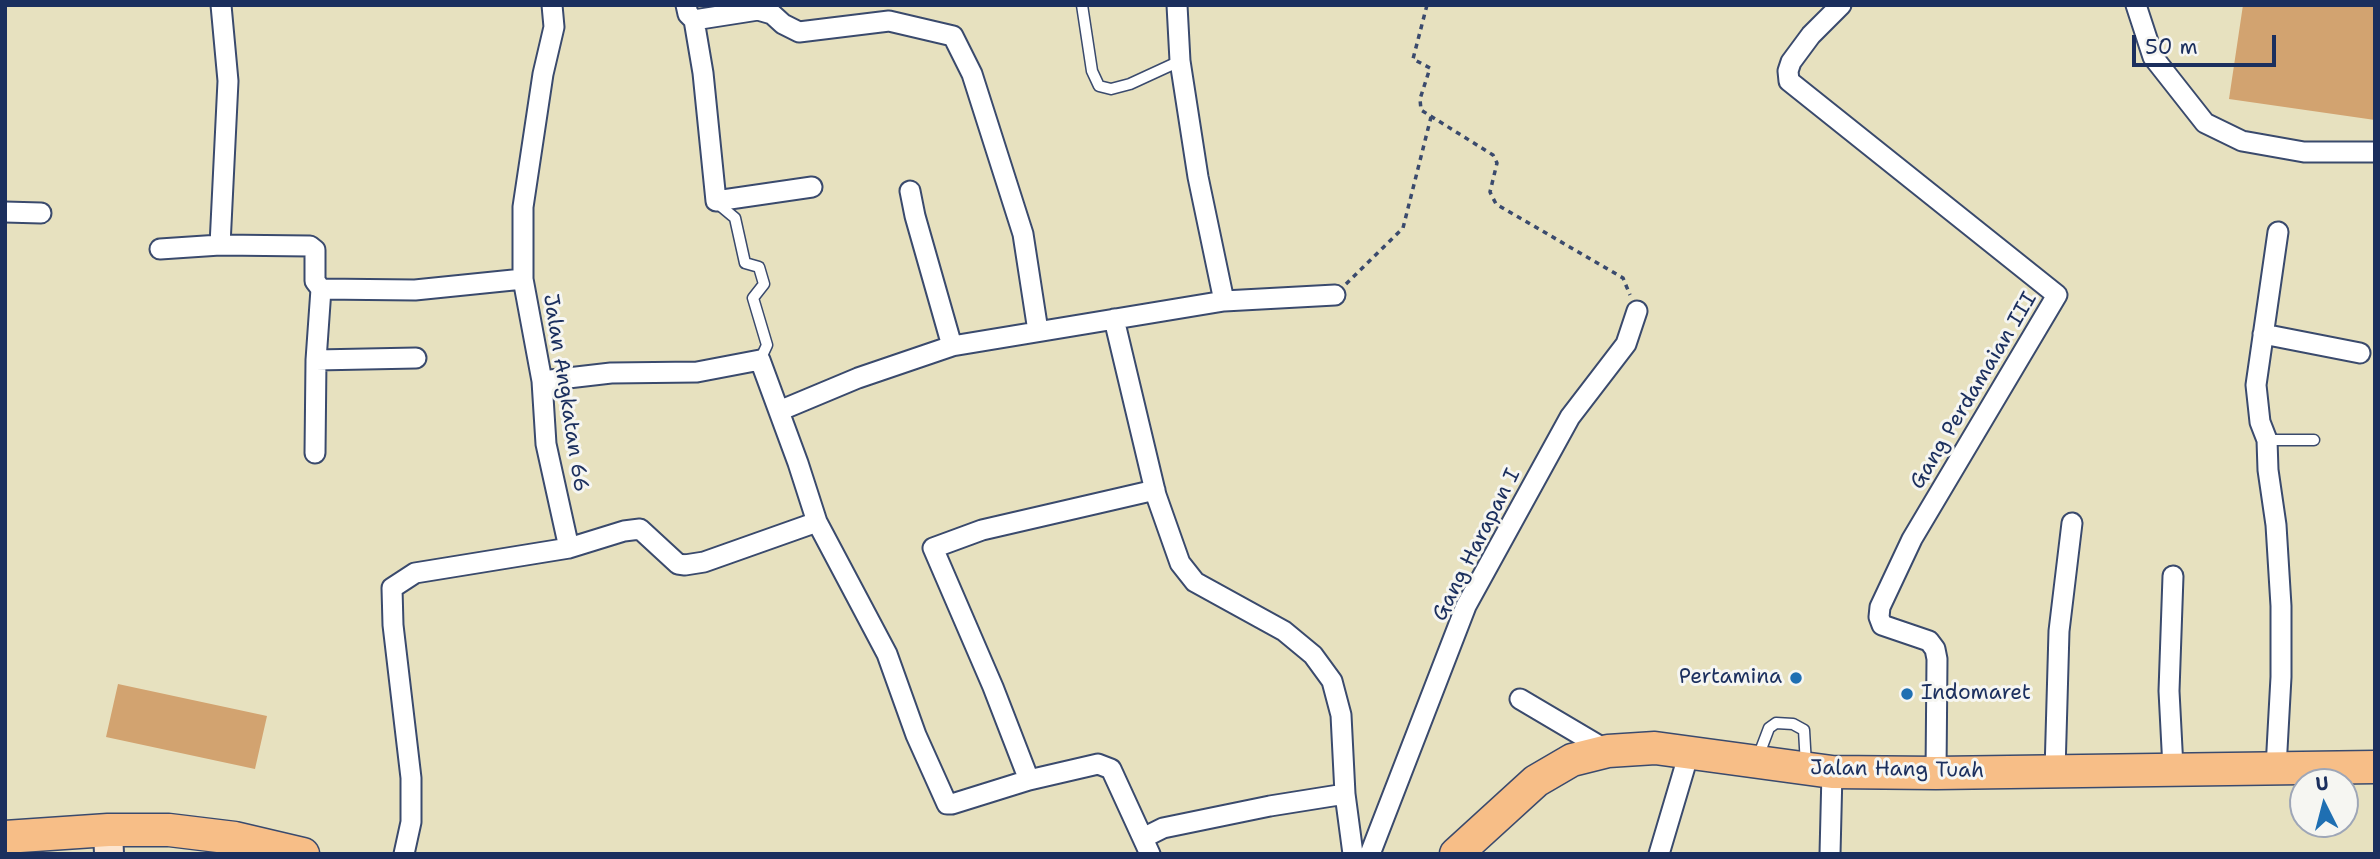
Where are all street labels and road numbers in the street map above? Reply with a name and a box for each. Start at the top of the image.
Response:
street label: Gang Perdamaian III [1905,288,2043,494]
street label: Jalan Angkatan 66 [537,292,593,494]
street label: Gang Harapan I [1428,465,1526,625]
street label: Jalan Hang Tuah [1810,756,1984,784]

